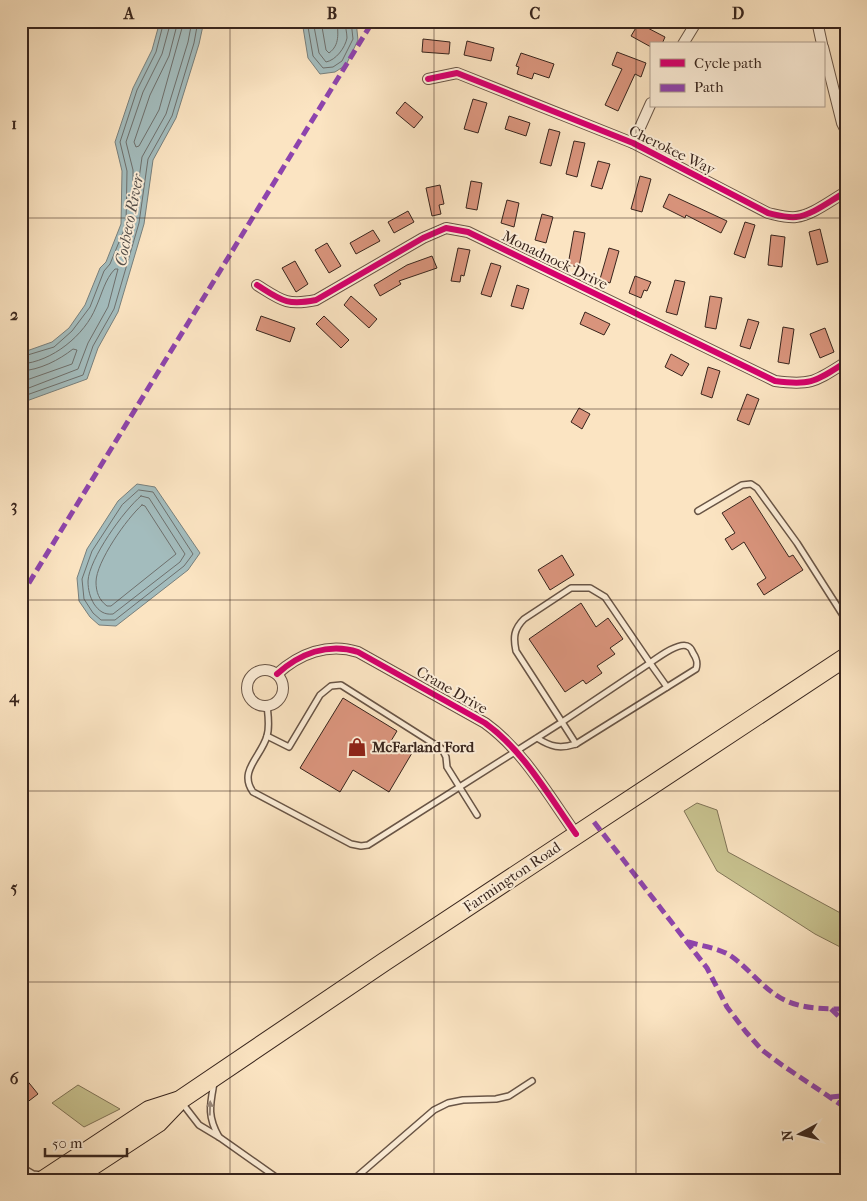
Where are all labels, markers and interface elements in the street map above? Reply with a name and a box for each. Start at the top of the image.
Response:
text: A [123,4,135,23]
text: B [327,4,337,23]
text: C [530,4,541,23]
text: D [732,4,744,23]
legend [650,42,824,108]
text: Cycle path [694,54,762,72]
text: Path [694,78,724,96]
text: 1 [11,114,17,133]
street label: Cherokee Way [626,121,719,179]
water label: Cocheco River [111,171,148,267]
street label: Monadnock Drive [499,227,611,294]
text: 2 [10,305,18,324]
text: 3 [11,496,17,516]
street label: Crane Drive [413,662,491,718]
text: 4 [8,687,20,707]
shop icon: McFarland Ford [346,736,368,758]
place label: McFarland Ford [371,738,475,756]
street label: Farmington Road [460,837,565,916]
text: 5 [11,878,18,897]
text: 6 [10,1069,19,1088]
one-way arrow [207,1100,215,1116]
north arrow [774,1108,824,1158]
scale bar [45,1126,128,1158]
text: N [778,1129,797,1142]
text: 50 m [52,1134,83,1152]

